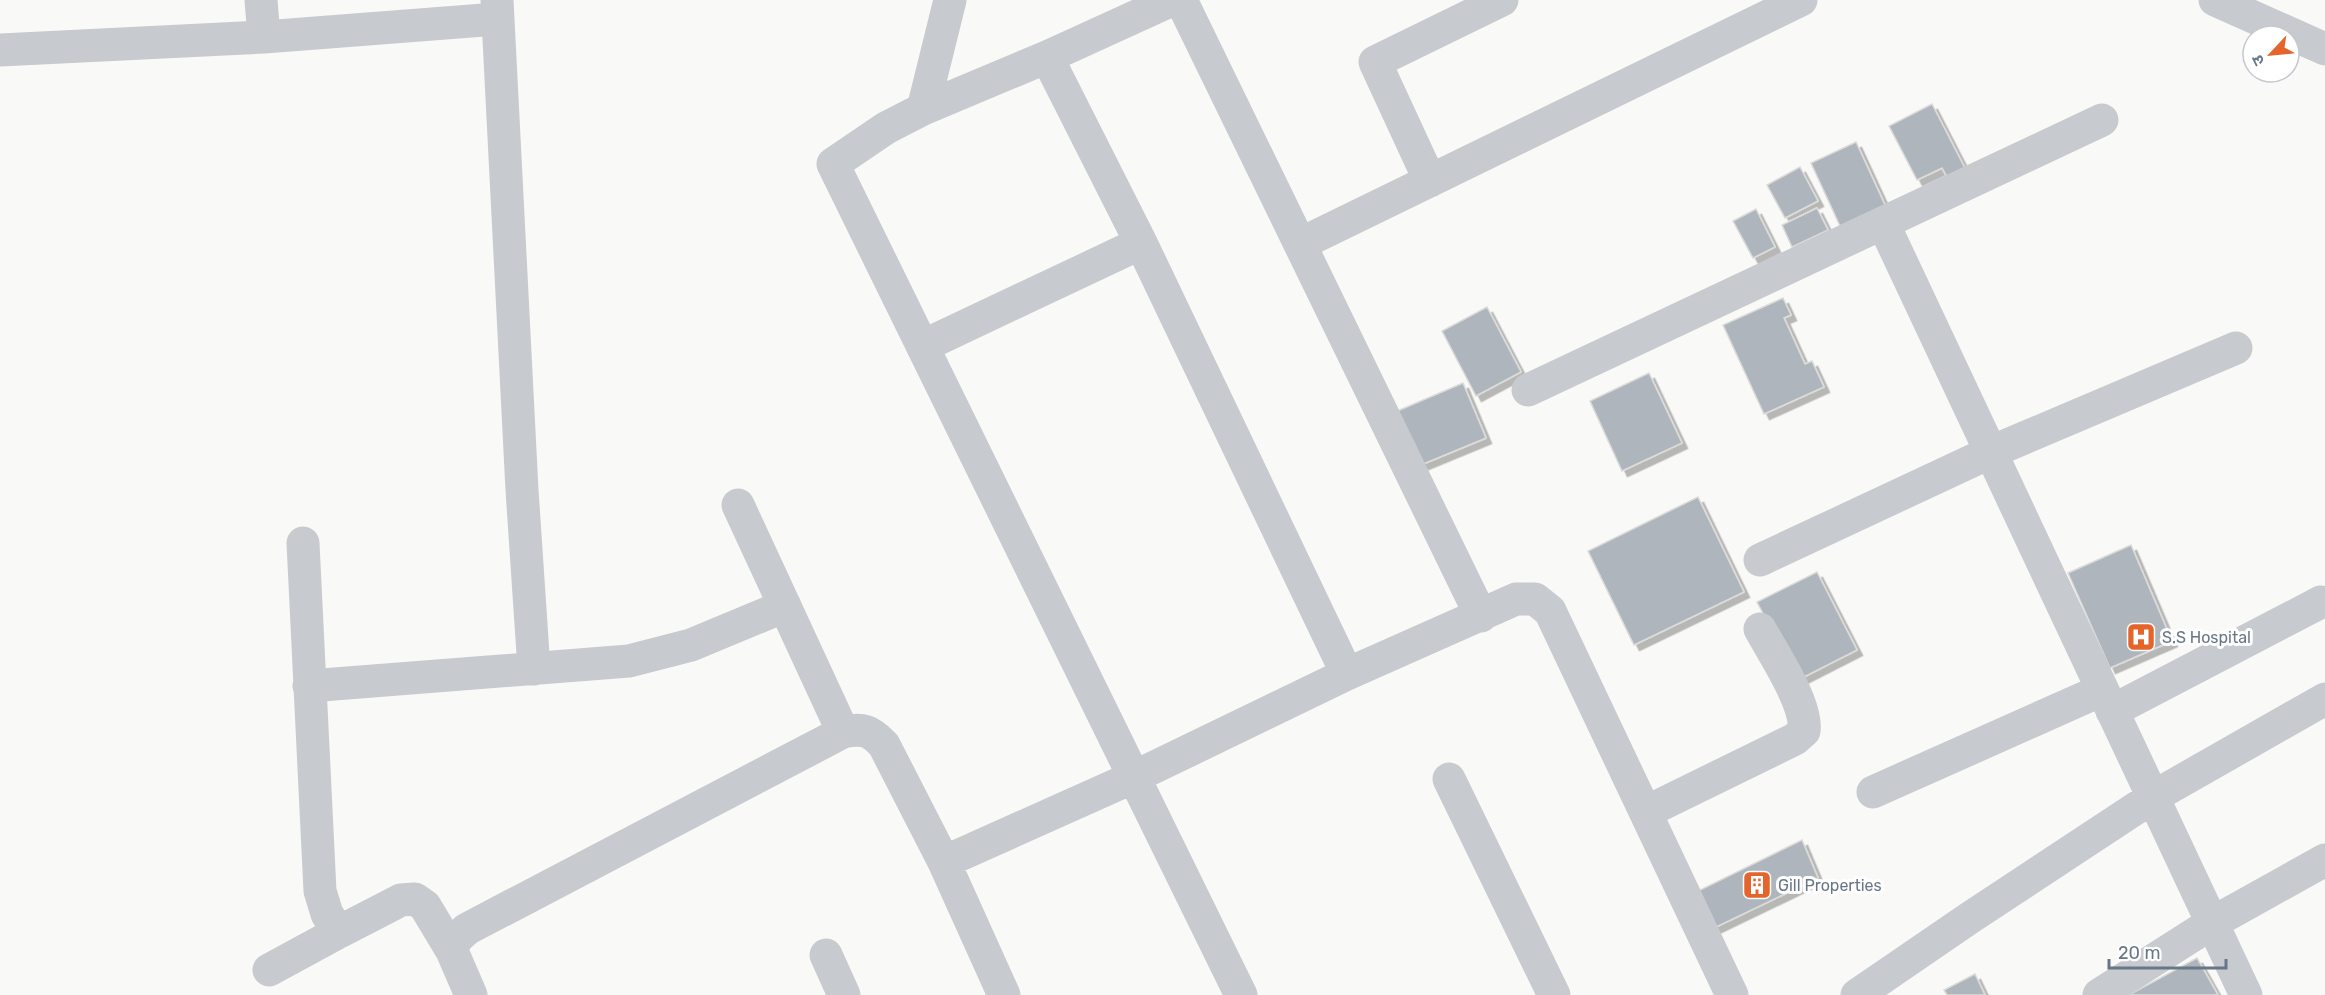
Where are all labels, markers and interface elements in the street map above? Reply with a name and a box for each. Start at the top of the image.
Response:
north arrow [2241,24,2301,84]
text: उ [2247,51,2269,69]
hospital icon: S.S Hospital [2125,621,2157,653]
place label: S.S Hospital [2162,628,2251,647]
building icon: Gill Properties [1741,869,1773,901]
place label: Gill Properties [1778,876,1882,895]
scale bar [2109,932,2226,970]
text: 20 m [2118,942,2160,964]

